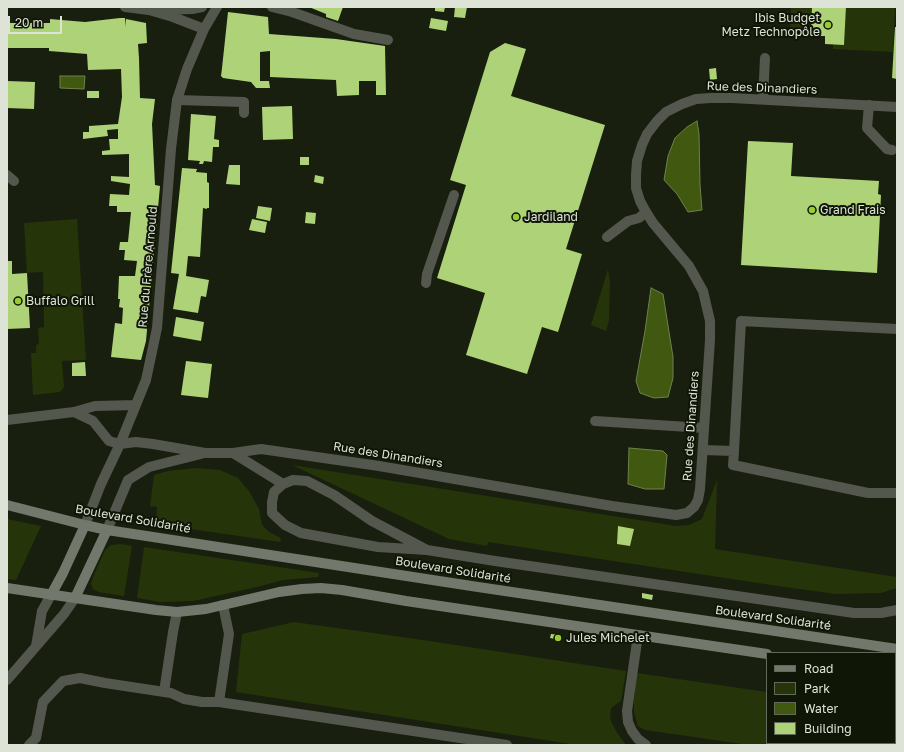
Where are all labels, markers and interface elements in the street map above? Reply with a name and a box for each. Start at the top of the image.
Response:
scale bar [10,8,64,34]
place label: Ibis Budget Metz Technopôle [721,11,820,39]
text: 20 m [15,15,43,30]
marker: Ibis Budget Metz Technopôle [823,20,833,30]
street label: Rue des Dinandiers [706,79,818,97]
place label: Grand Frais [820,203,886,217]
marker: Grand Frais [807,205,817,215]
street label: Rue du Frère Arnould [136,206,160,328]
place label: Jardiland [524,210,578,224]
marker: Jardiland [511,212,521,222]
place label: Buffalo Grill [26,294,95,308]
marker: Buffalo Grill [13,296,23,306]
street label: Rue des Dinandiers [680,370,702,482]
street label: Rue des Dinandiers [332,439,444,471]
street label: Boulevard Solidarité [74,502,192,536]
street label: Boulevard Solidarité [394,554,512,586]
street label: Boulevard Solidarité [714,603,832,633]
place label: Jules Michelet [566,631,650,645]
marker: Jules Michelet [553,633,563,643]
legend [766,652,896,744]
text: Road [804,661,833,676]
text: Park [804,681,830,696]
text: Water [804,701,838,716]
text: Building [804,721,852,736]

